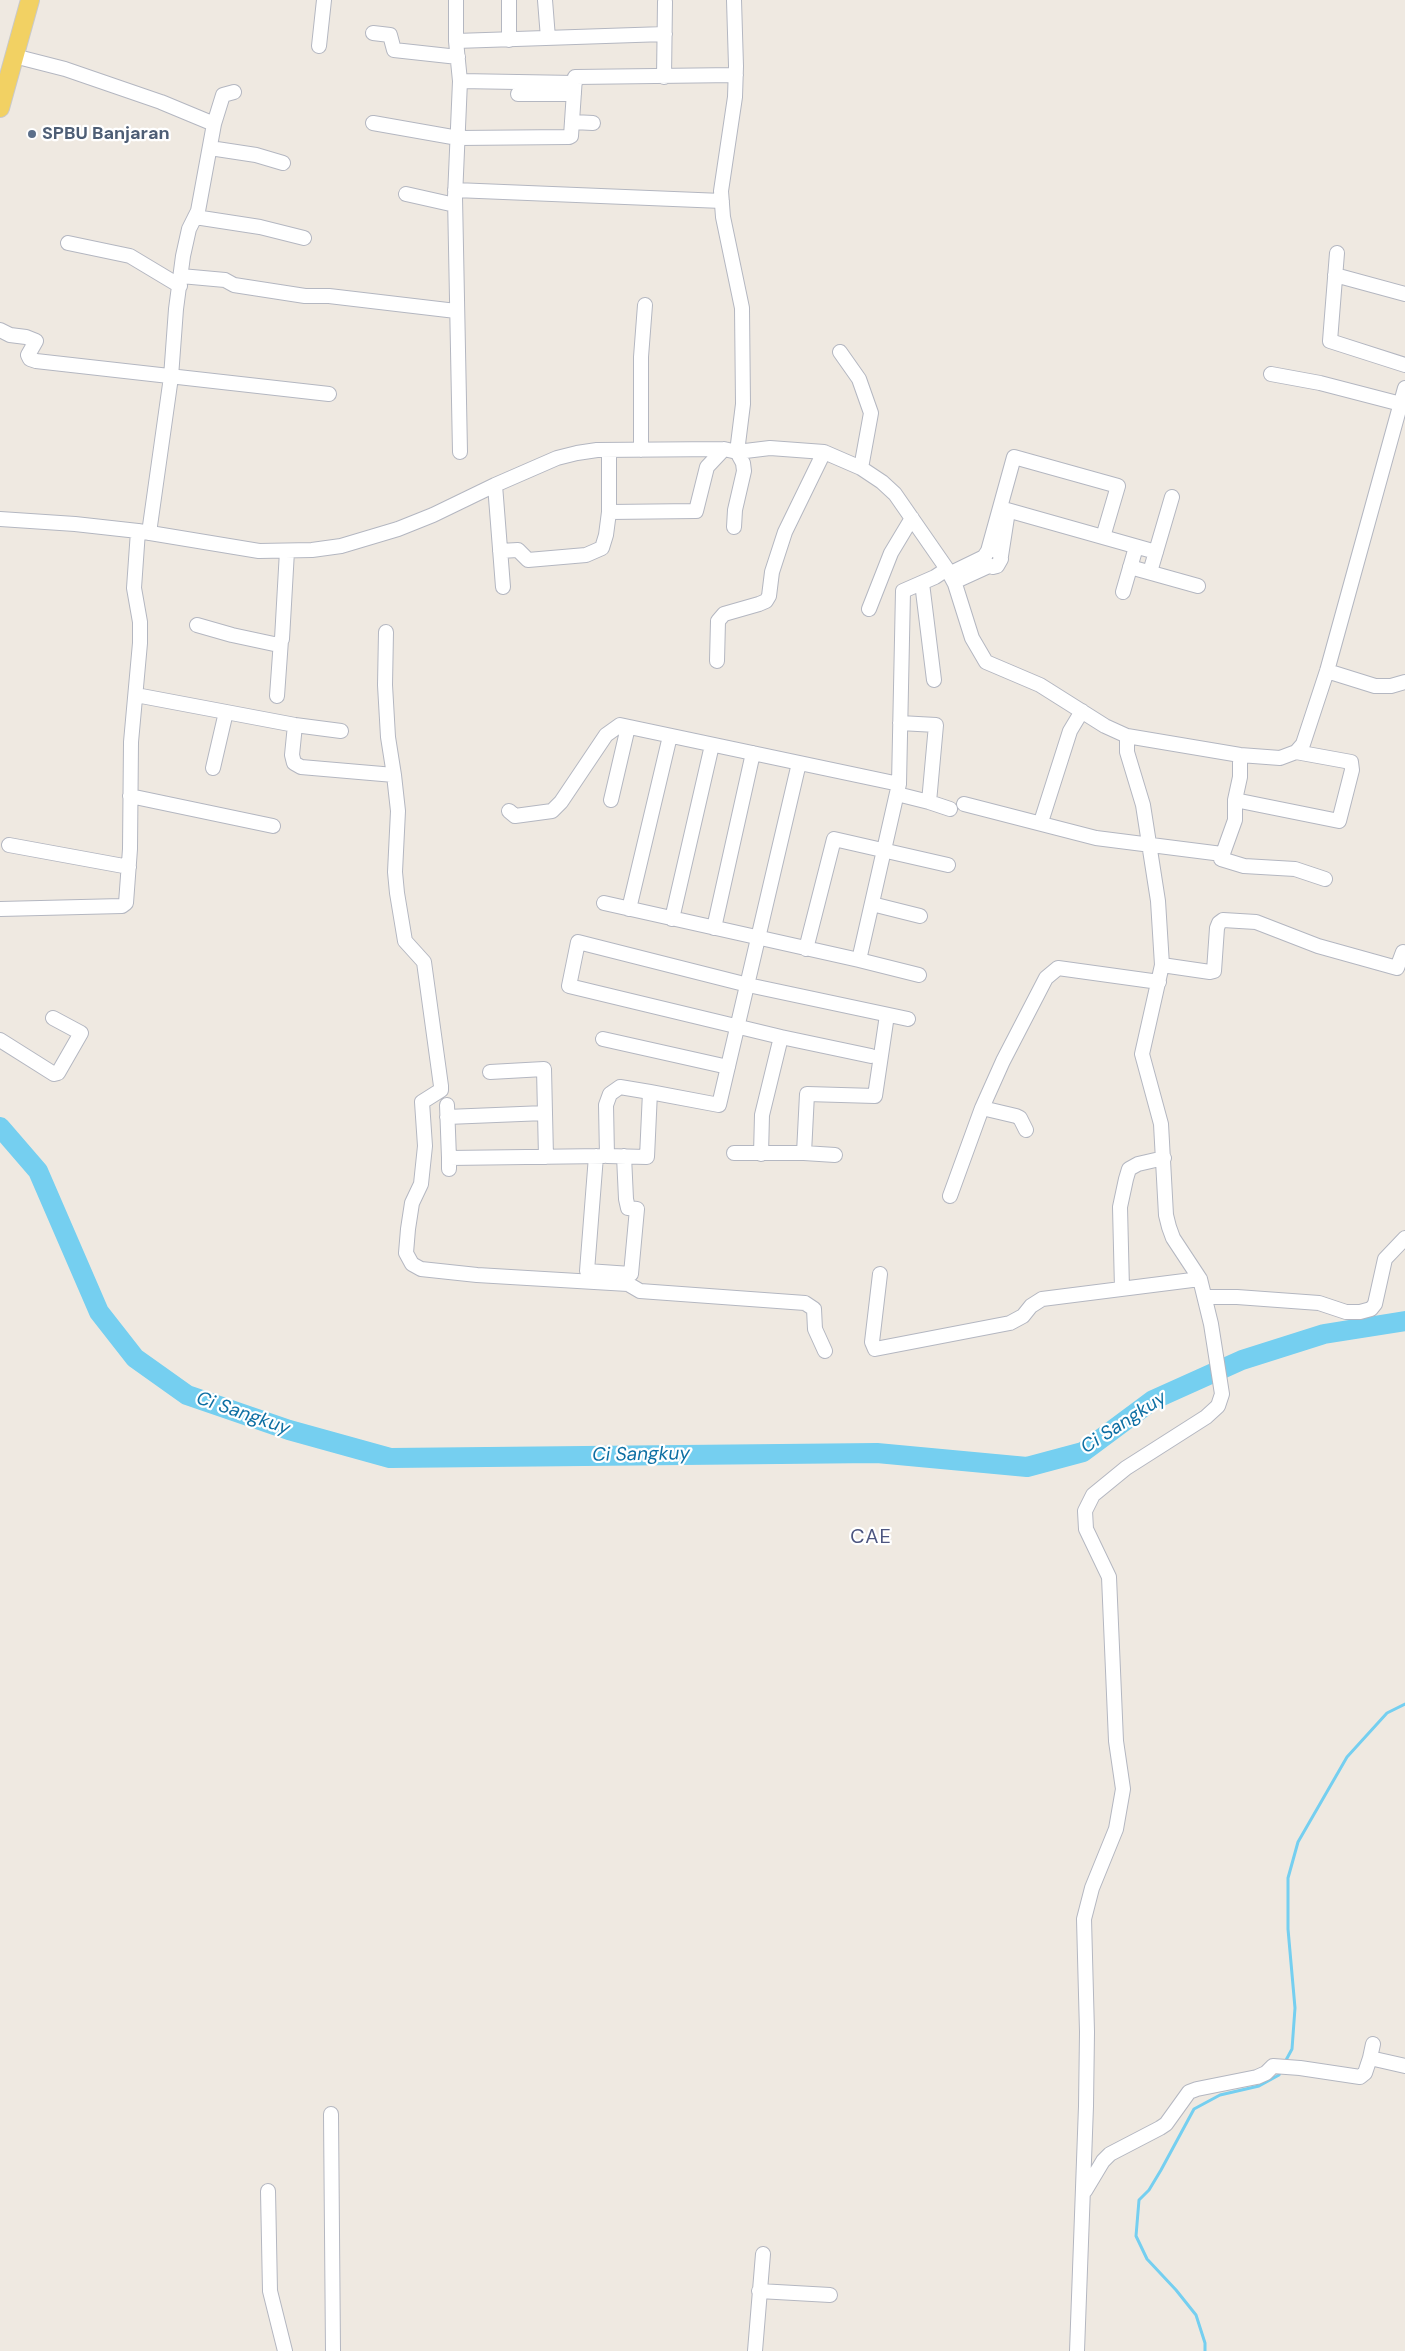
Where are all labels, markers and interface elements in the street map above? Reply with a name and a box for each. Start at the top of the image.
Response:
place label: SPBU Banjaran [42,123,170,145]
marker: SPBU Banjaran [26,128,38,140]
water label: Ci Sangkuy [193,1387,293,1441]
water label: Ci Sangkuy [1077,1387,1171,1459]
water label: Ci Sangkuy [592,1443,690,1467]
district label: CAE [850,1526,892,1550]

